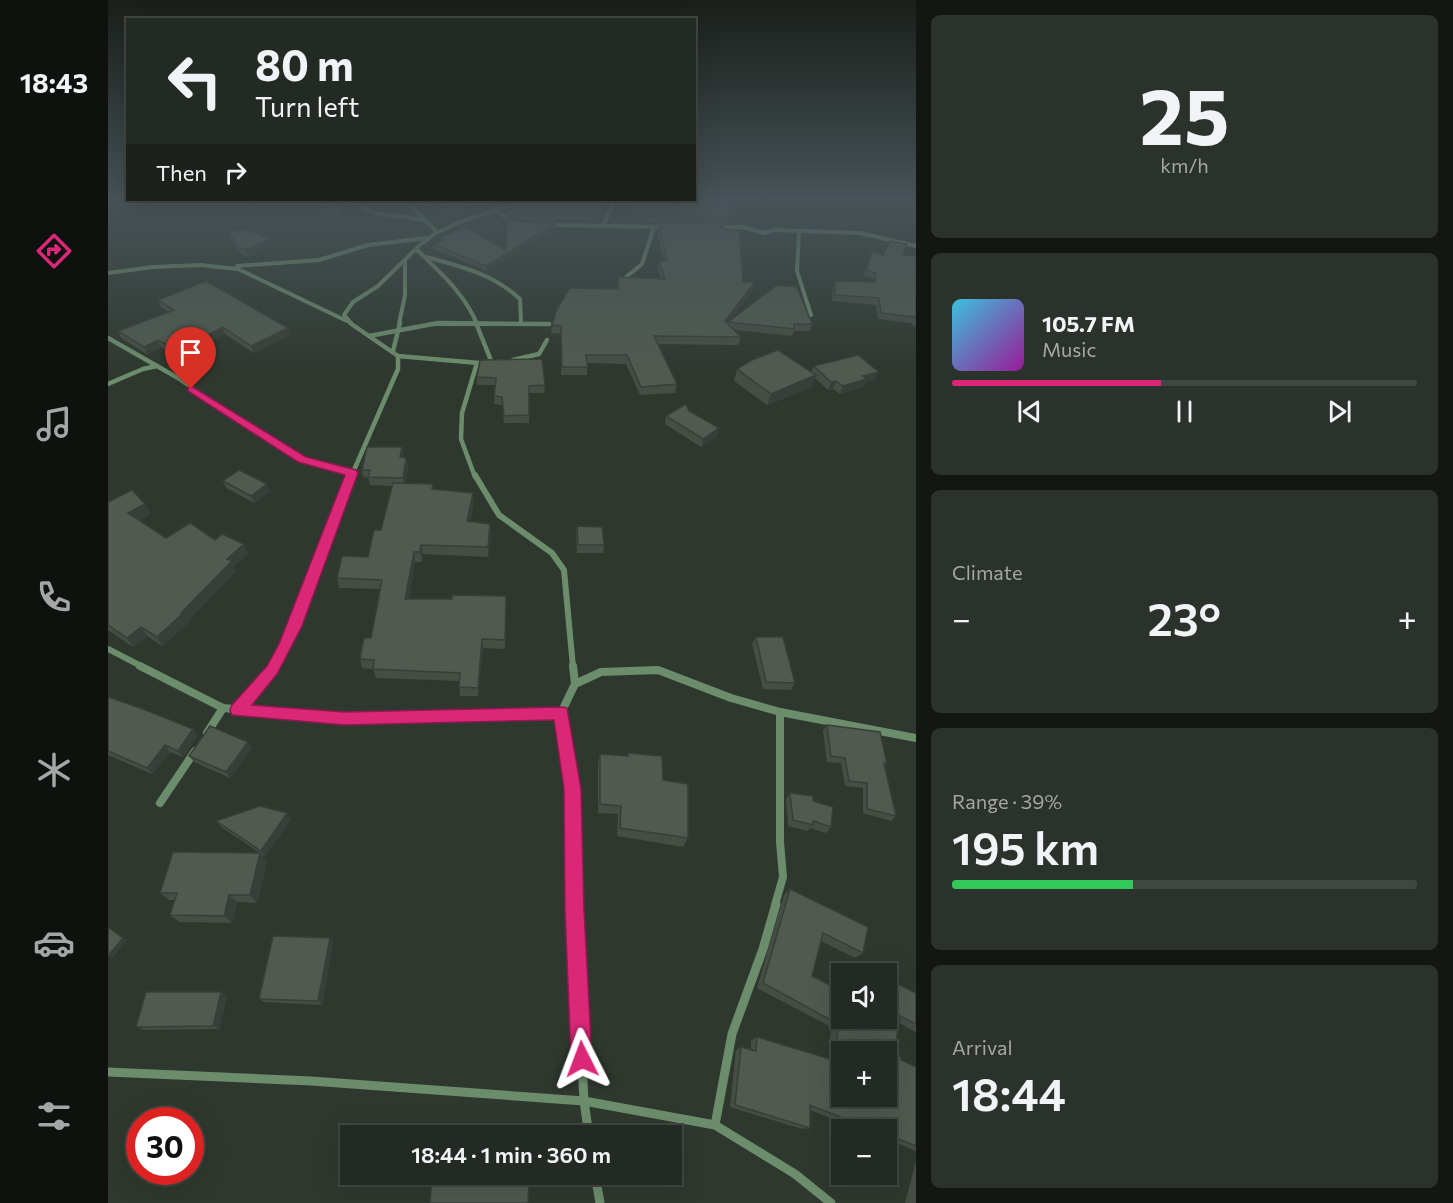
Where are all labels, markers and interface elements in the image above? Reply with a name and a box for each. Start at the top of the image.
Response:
text: 80 m [255,38,354,90]
icon: left [156,42,234,120]
text: 18:43 [20,66,88,99]
text: 25 [1140,66,1229,161]
text: Turn left [255,90,359,123]
text: km/h [1160,153,1209,177]
icon: right [219,156,252,189]
text: Then [156,159,207,186]
icon: directions [33,230,75,272]
text: 105.7 FM [1042,310,1135,337]
pin [165,327,216,389]
icon: arrive [174,336,207,369]
text: Music [1042,337,1096,361]
icon: previous [1013,395,1046,428]
icon: pause [1168,395,1201,428]
icon: next [1323,395,1356,428]
icon: music [33,403,75,445]
text: Climate [952,560,1022,584]
icon: phone [33,576,75,618]
text: 23° [1147,590,1221,645]
text: − [952,597,971,638]
text: + [1398,597,1417,638]
icon: climate [33,749,75,791]
text: Range · 39% [952,789,1062,813]
text: 195 km [952,819,1099,874]
icon: car [33,922,75,964]
map controls [831,963,897,1185]
button: sound [831,963,897,1029]
position arrow [550,1027,614,1091]
text: Arrival [952,1035,1013,1059]
button: + [831,1041,897,1107]
text: 18:44 [952,1065,1066,1120]
icon: filters [33,1095,75,1137]
speed limit sign: 30 [126,1107,204,1185]
button: − [831,1119,897,1185]
text: 18:44 · 1 min · 360 m [411,1141,611,1168]

